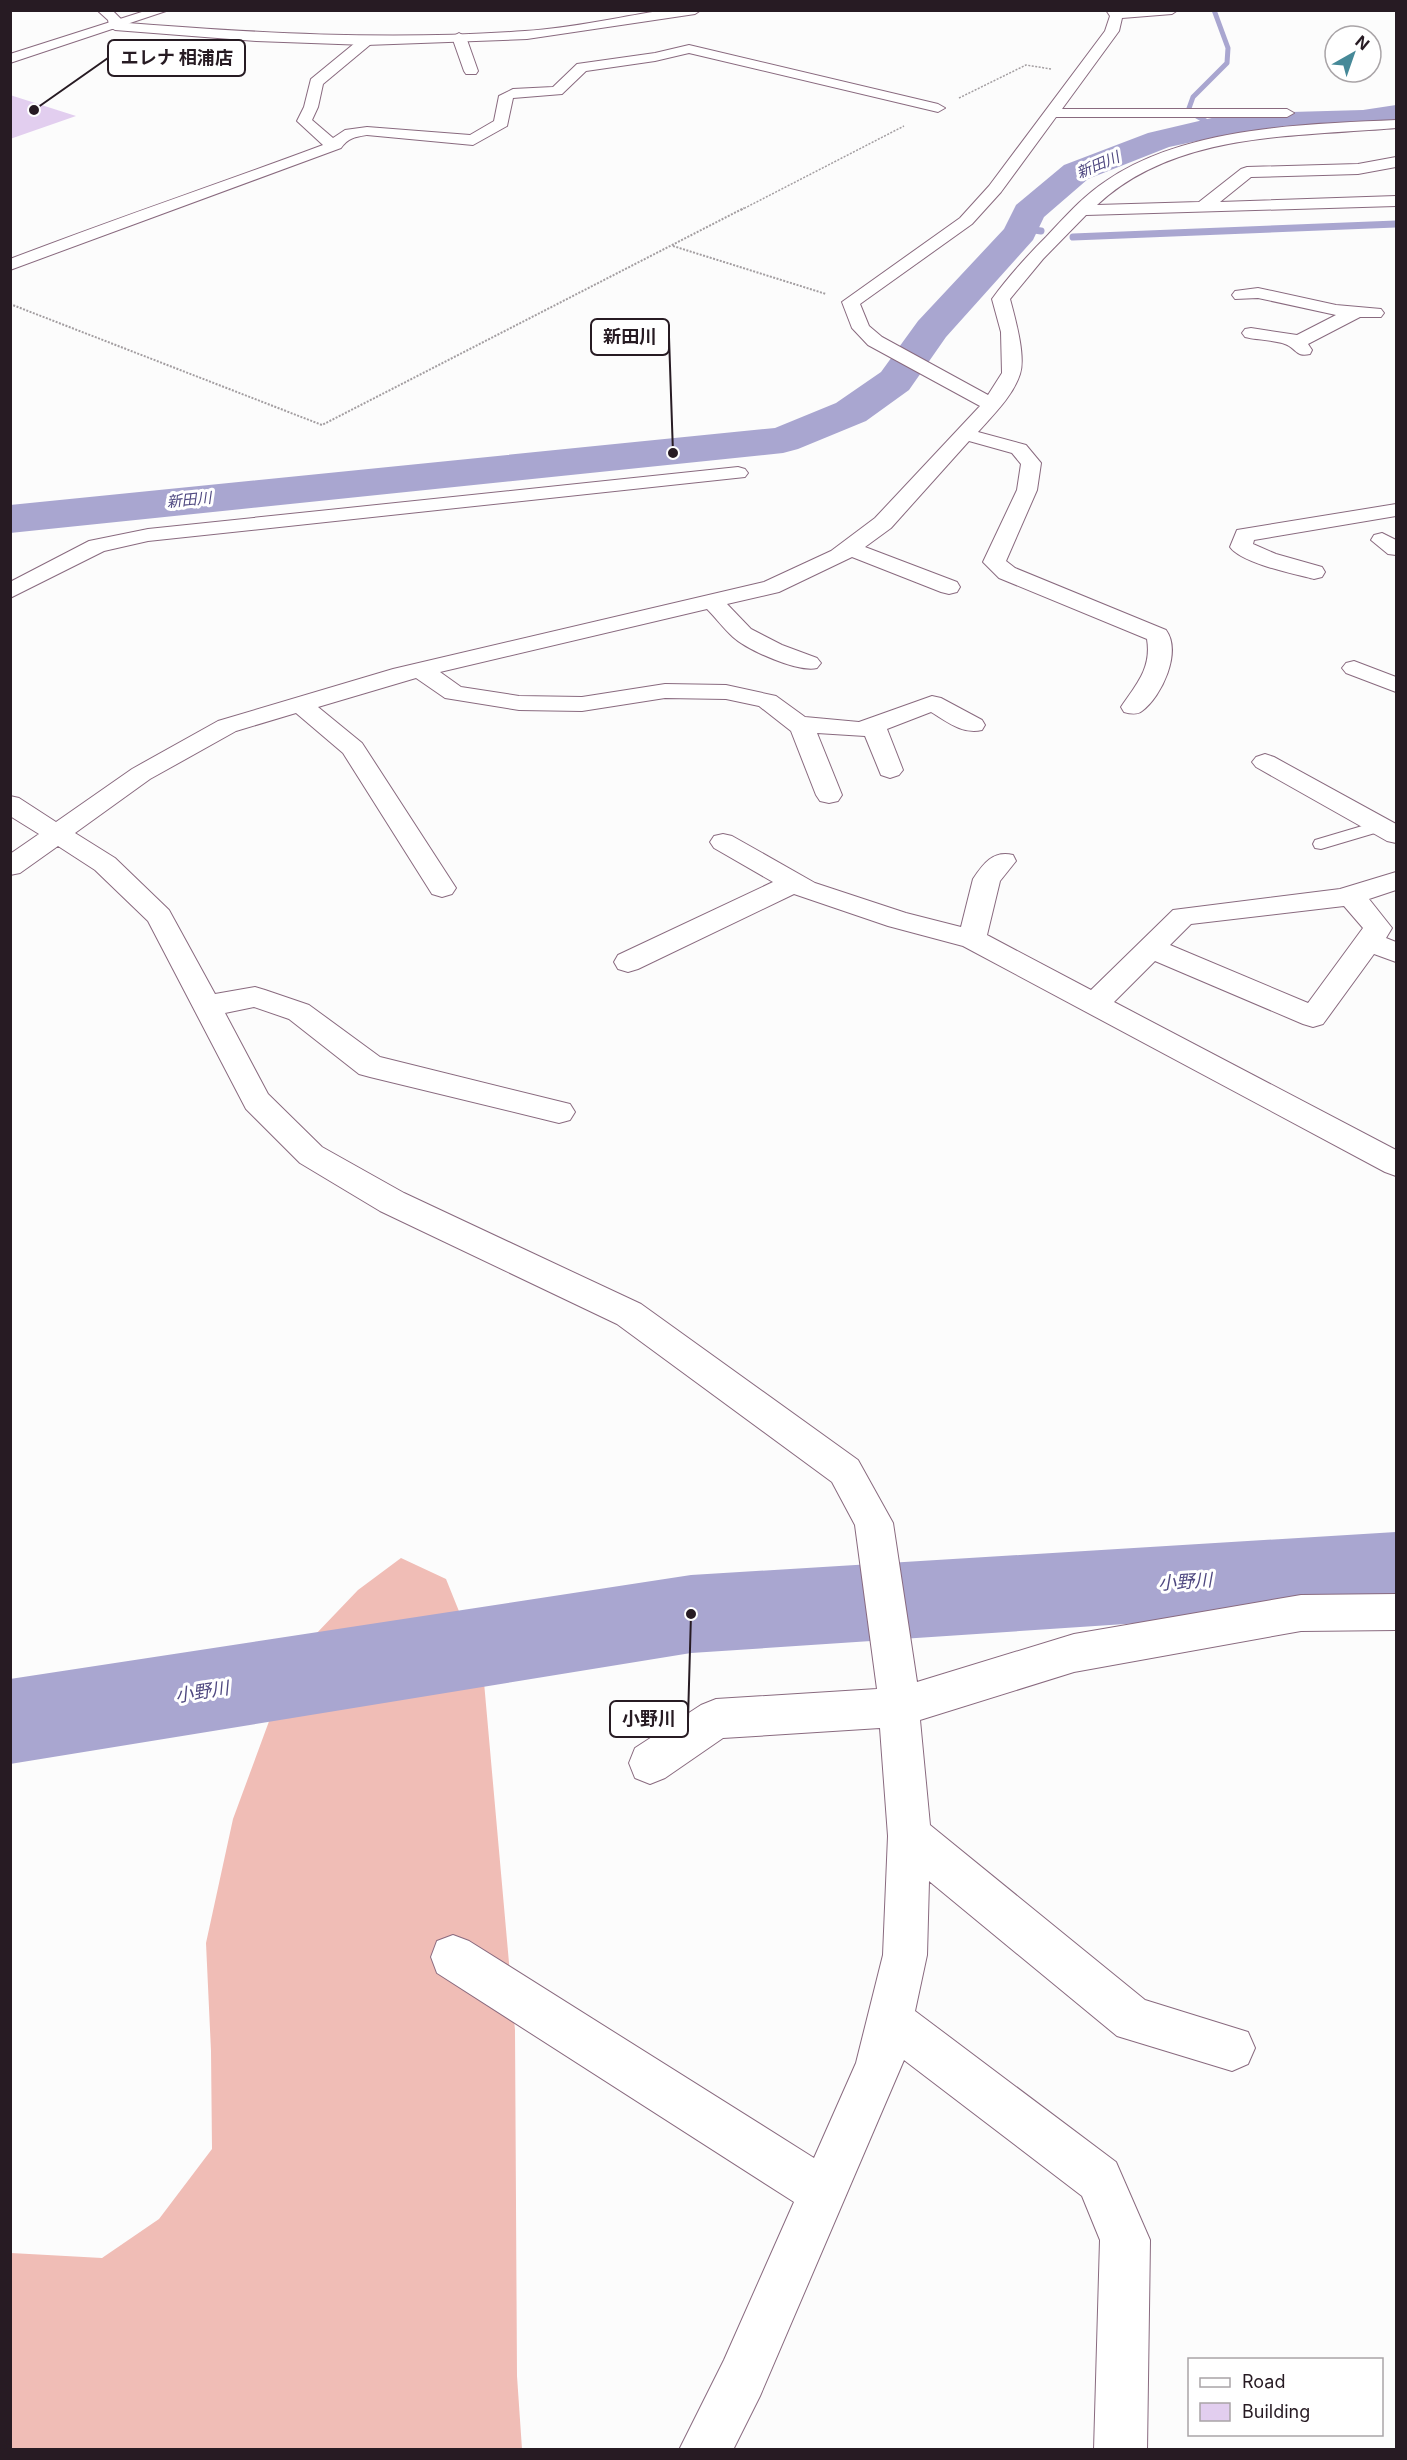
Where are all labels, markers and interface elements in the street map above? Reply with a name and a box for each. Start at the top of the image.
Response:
north arrow [1323,24,1383,84]
text: N [1352,31,1374,54]
callout: エレナ 相浦店 [108,40,245,76]
text: エレナ 相浦店 [121,47,233,68]
water label: 新田川 [1073,146,1124,182]
callout: 新田川 [591,319,669,355]
text: 新田川 [603,326,657,347]
water label: 新田川 [166,487,214,511]
water label: 小野川 [1157,1569,1215,1594]
water label: 小野川 [174,1677,232,1706]
callout: 小野川 [610,1701,688,1737]
text: 小野川 [622,1708,676,1729]
legend [1188,2358,1383,2436]
text: Road [1242,2371,1285,2392]
text: Building [1242,2401,1310,2422]

